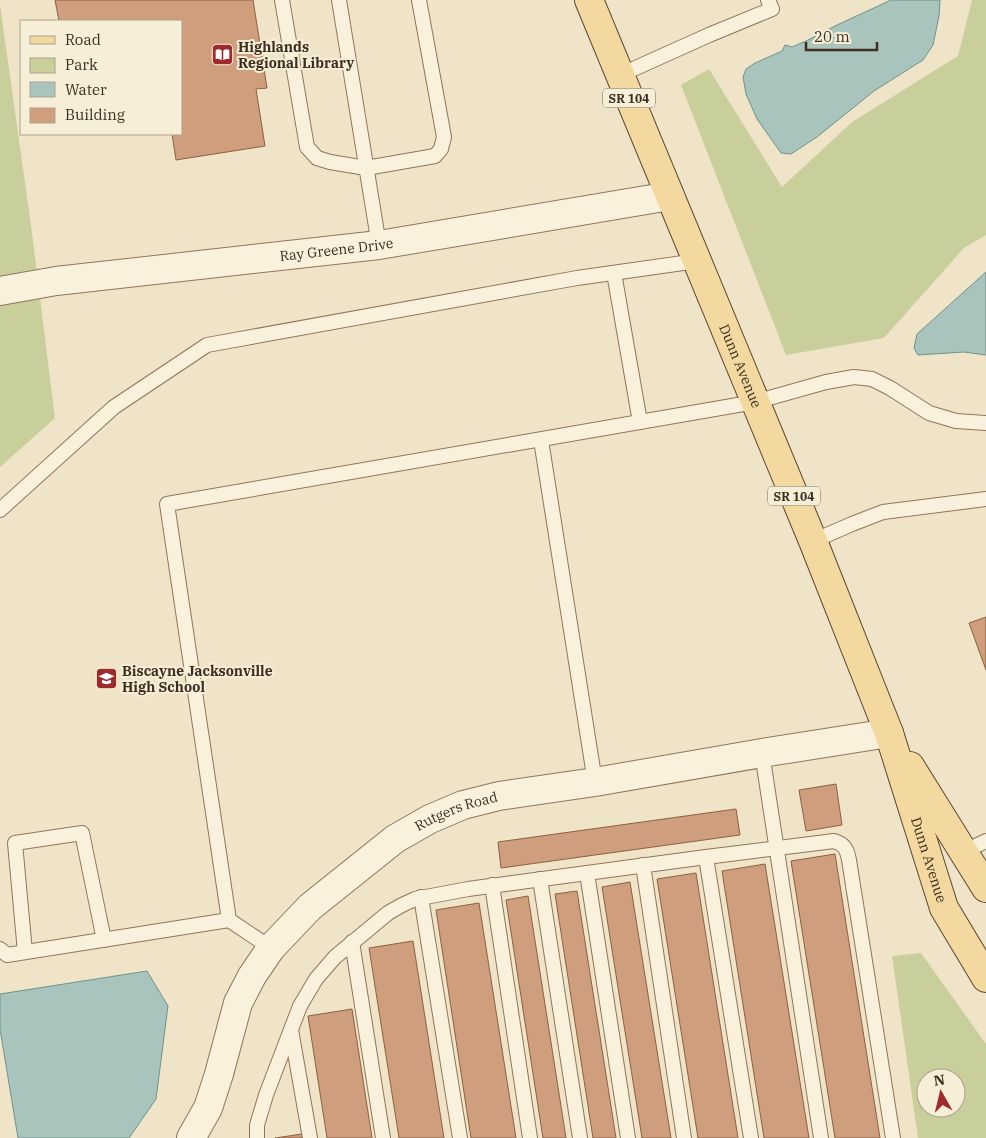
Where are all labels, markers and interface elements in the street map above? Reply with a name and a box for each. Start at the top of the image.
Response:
legend [20,20,182,135]
scale bar [806,20,877,52]
text: 20 m [814,27,850,46]
text: Road [65,30,101,49]
place label: Highlands Regional Library [238,38,354,72]
library icon: Highlands Regional Library [210,43,234,67]
text: Park [65,55,98,74]
text: Water [65,80,107,99]
road number: SR 104 [603,89,655,108]
text: Building [65,105,125,124]
street label: Ray Greene Drive [279,234,394,265]
street label: Dunn Avenue [715,321,766,410]
road number: SR 104 [768,486,820,506]
place label: Biscayne Jacksonville High School [122,662,273,696]
school or university icon: Biscayne Jacksonville High School [94,667,118,691]
street label: Rutgers Road [411,788,500,835]
street label: Dunn Avenue [907,815,951,905]
north arrow [916,1068,966,1118]
text: N [932,1070,946,1090]

